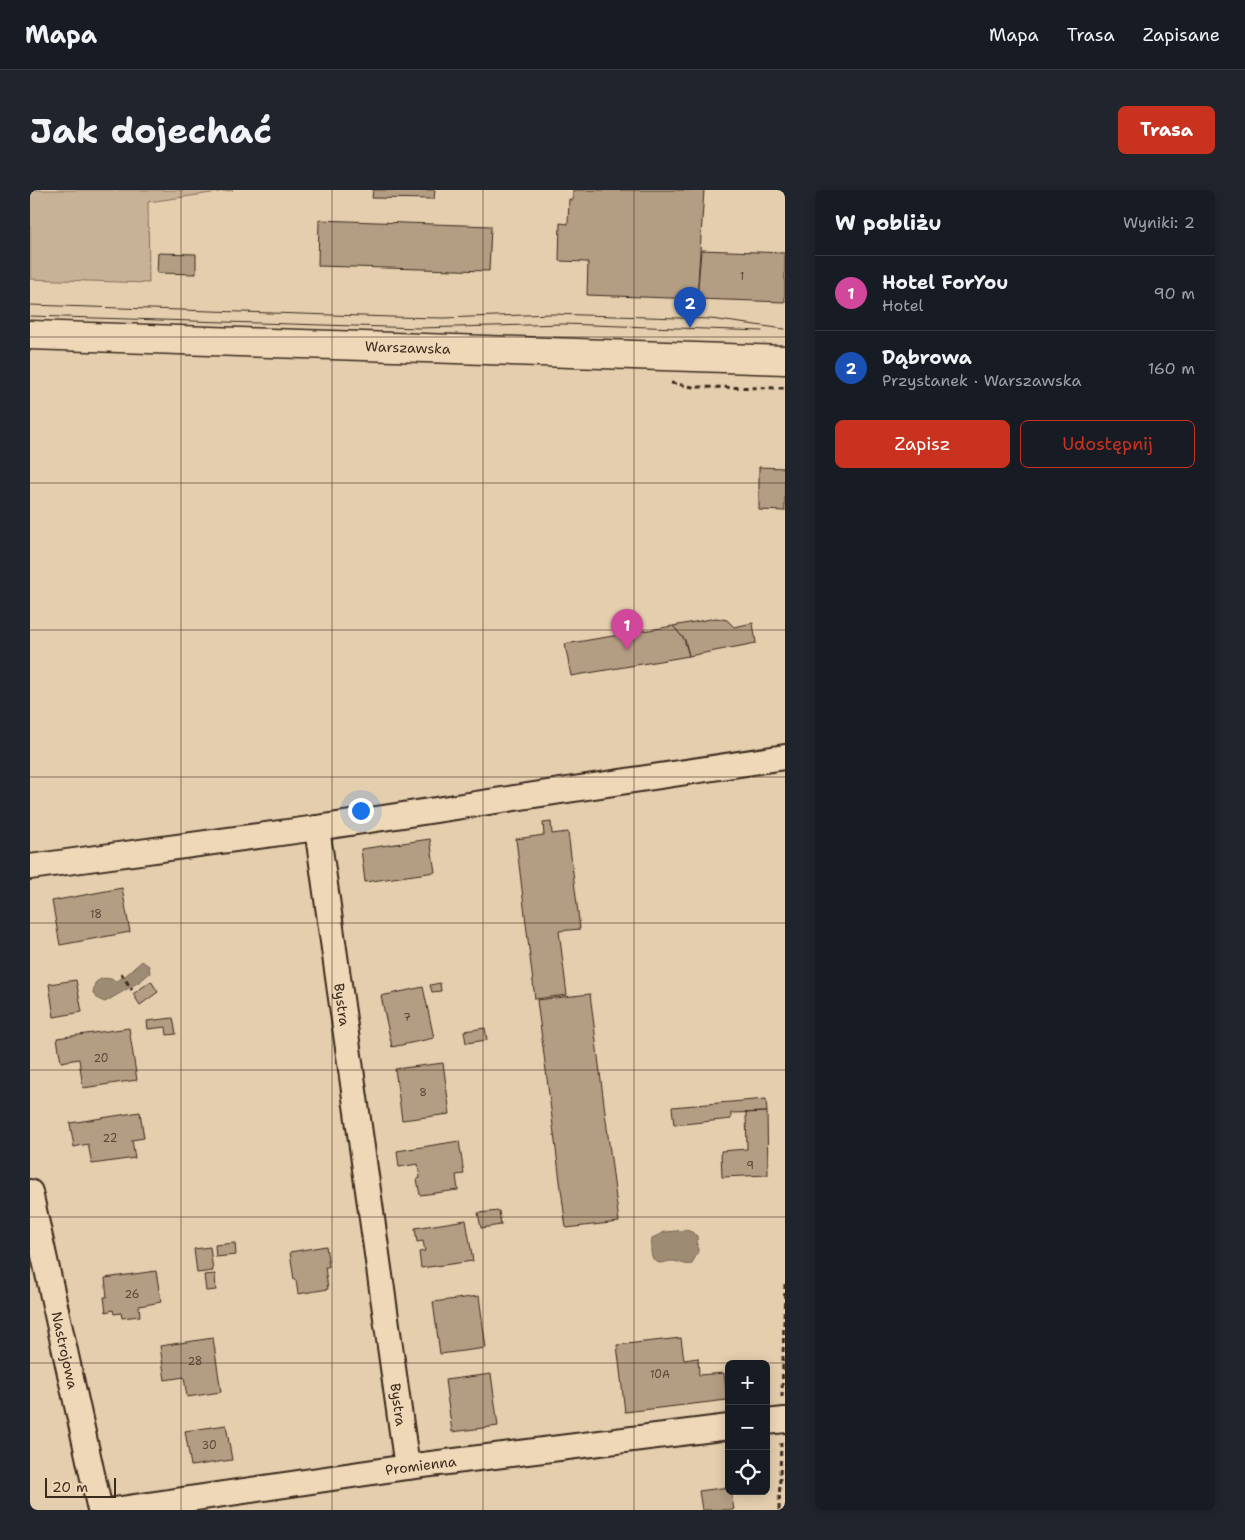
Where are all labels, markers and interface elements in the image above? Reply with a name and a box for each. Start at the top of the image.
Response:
text: Mapa [25,19,97,51]
text: Mapa [989,23,1039,47]
text: Trasa [1067,23,1115,47]
text: Zapisane [1143,23,1220,47]
button: Trasa [1118,106,1215,154]
text: Jak dojechać [30,107,272,154]
text: W pobliżu [835,209,942,237]
text: Wyniki: 2 [1123,212,1195,233]
house number: 1 [740,269,744,284]
text: Hotel ForYou [882,270,1008,295]
text: 1 [847,283,855,304]
text: 90 m [1154,283,1195,304]
pin: 2 [674,287,706,328]
text: Hotel [882,295,923,316]
street label: Warszawska [365,337,451,358]
text: Dąbrowa [882,345,972,370]
text: 2 [845,358,857,379]
text: 160 m [1148,358,1195,379]
text: Przystanek · Warszawska [882,370,1081,391]
button: Zapisz [835,420,1010,468]
button: Udostępnij [1020,420,1195,468]
pin: 1 [611,609,643,650]
your location [348,798,374,824]
house number: 18 [90,907,102,922]
street label: Bystra [330,982,354,1028]
house number: 7 [403,1010,411,1025]
house number: 20 [93,1051,109,1066]
house number: 8 [419,1085,427,1100]
house number: 22 [103,1131,117,1146]
house number: 9 [746,1158,754,1173]
house number: 26 [125,1287,139,1302]
street label: Nastrojowa [48,1310,82,1391]
house number: 28 [187,1354,203,1369]
map controls [725,1360,770,1495]
button: + [725,1360,770,1405]
house number: 10A [650,1367,670,1382]
street label: Bystra [386,1382,410,1428]
button: − [725,1405,770,1450]
house number: 30 [201,1438,217,1453]
button: locate [725,1450,770,1495]
street label: Promienna [384,1452,458,1479]
scale bar [45,1475,116,1498]
text: 20 m [52,1478,88,1496]

